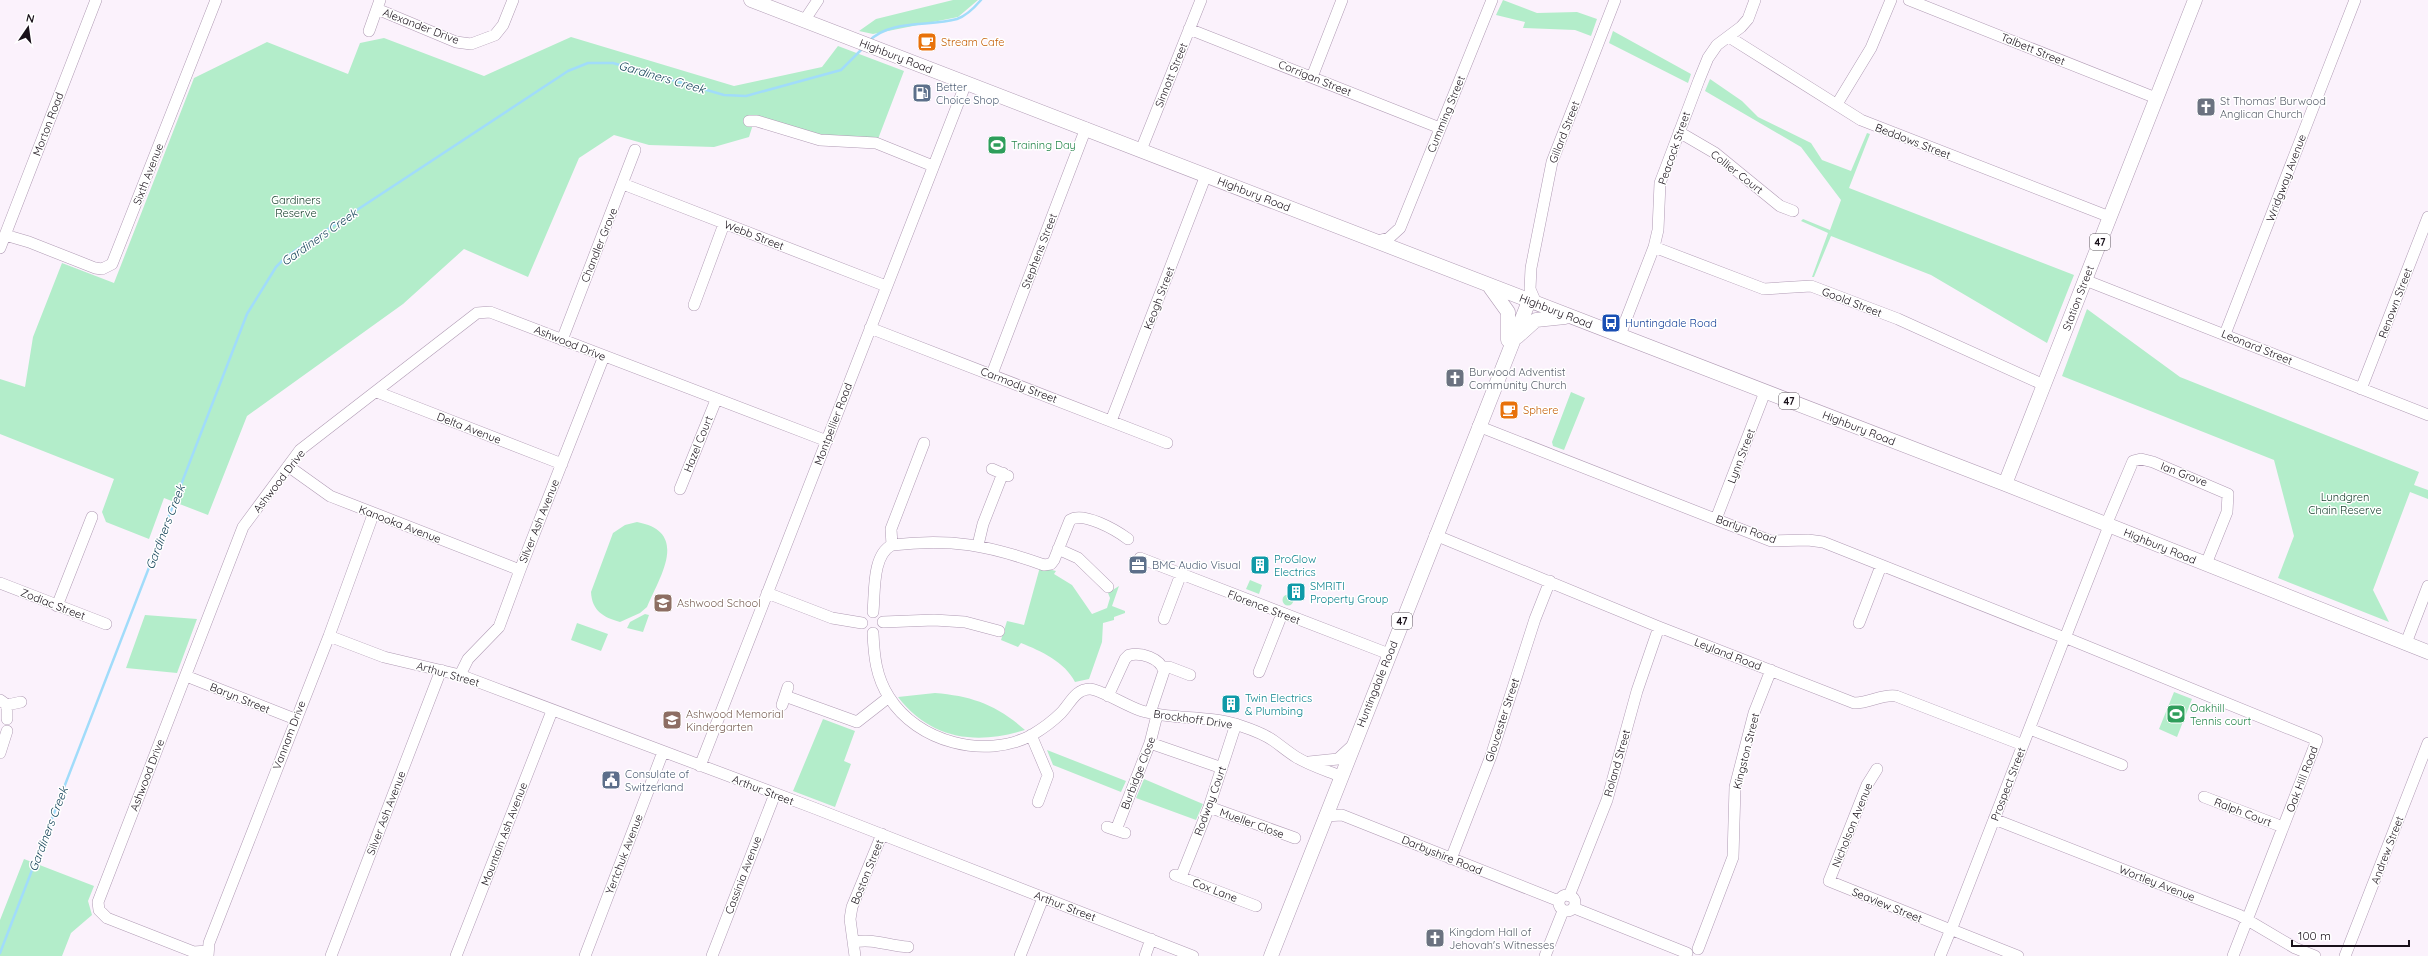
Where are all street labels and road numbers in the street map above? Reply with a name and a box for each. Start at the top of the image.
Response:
street label: Alexander Drive [381,5,461,47]
street label: Talbett Street [1999,30,2067,68]
street label: Highbury Road [858,36,934,76]
street label: Sinnott Street [1152,40,1190,109]
street label: Corrigan Street [1276,57,1354,99]
street label: Cumming Street [1424,73,1468,155]
street label: Morton Road [29,90,67,158]
street label: Gillard Street [1546,99,1582,165]
street label: Peacock Street [1655,109,1693,186]
street label: Beddows Street [1873,120,1953,162]
street label: Wridgway Avenue [2263,132,2309,224]
street label: Sixth Avenue [130,141,166,207]
street label: Collier Court [1708,147,1766,197]
street label: Highbury Road [1216,174,1292,214]
street label: Chandler Grove [578,206,620,284]
street label: Stephens Street [1018,211,1060,291]
street label: Webb Street [722,217,786,253]
road number: 47 [2090,234,2110,250]
street label: Station Street [2059,263,2097,333]
street label: Keogh Street [1141,264,1177,331]
street label: Renown Street [2375,266,2415,340]
street label: Goold Street [1820,284,1884,320]
street label: Highbury Road [1518,291,1594,331]
street label: Ashwood Drive [532,322,608,364]
street label: Leonard Street [2219,326,2295,368]
street label: Carmody Street [979,364,1059,406]
street label: Montpellier Road [811,381,855,467]
road number: 47 [1779,393,1799,409]
street label: Highbury Road [1821,408,1897,448]
street label: Delta Avenue [435,409,503,447]
street label: Hazel Court [680,414,716,474]
street label: Lynn Street [1724,426,1758,485]
street label: Ashwood Drive [250,447,308,515]
street label: Ian Grove [2159,459,2209,489]
street label: Silver Ash Avenue [516,477,562,565]
street label: Kanooka Avenue [357,502,443,546]
street label: Barlyn Road [1714,512,1778,546]
street label: Highbury Road [2122,525,2198,567]
street label: Zodiac Street [19,585,88,623]
street label: Florence Street [1226,587,1303,627]
road number: 47 [1392,613,1412,629]
street label: Leyland Road [1692,635,1764,673]
street label: Huntingdale Road [1353,639,1401,729]
street label: Arthur Street [415,658,481,690]
street label: Gloucester Street [1482,676,1522,764]
street label: Baryn Street [208,680,272,717]
street label: Vannam Drive [269,699,309,771]
street label: Brockhoff Drive [1153,707,1233,731]
street label: Kingston Street [1730,711,1762,790]
street label: Roland Street [1601,728,1633,798]
street label: Burbidge Close [1118,735,1158,811]
street label: Ashwood Drive [127,737,167,813]
street label: Oak Hill Road [2283,744,2321,814]
street label: Prospect Street [1988,745,2029,823]
street label: Rodway Court [1191,764,1229,838]
street label: Silver Ash Avenue [363,769,409,857]
street label: Arthur Street [730,772,796,808]
street label: Mountain Ash Avenue [478,780,530,888]
street label: Nicholson Avenue [1829,781,1875,869]
street label: Ralph Court [2212,795,2274,829]
street label: Mueller Close [1218,805,1286,841]
street label: Yertchuk Avenue [602,812,646,896]
street label: Andrew Street [2368,814,2406,886]
street label: Darbyshire Road [1400,832,1484,878]
street label: Cassinia Avenue [722,834,764,916]
street label: Boston Street [848,837,886,906]
street label: Wortley Avenue [2117,862,2197,904]
street label: Cox Lane [1190,875,1240,905]
street label: Seaview Street [1850,885,1925,926]
street label: Arthur Street [1032,888,1098,924]

